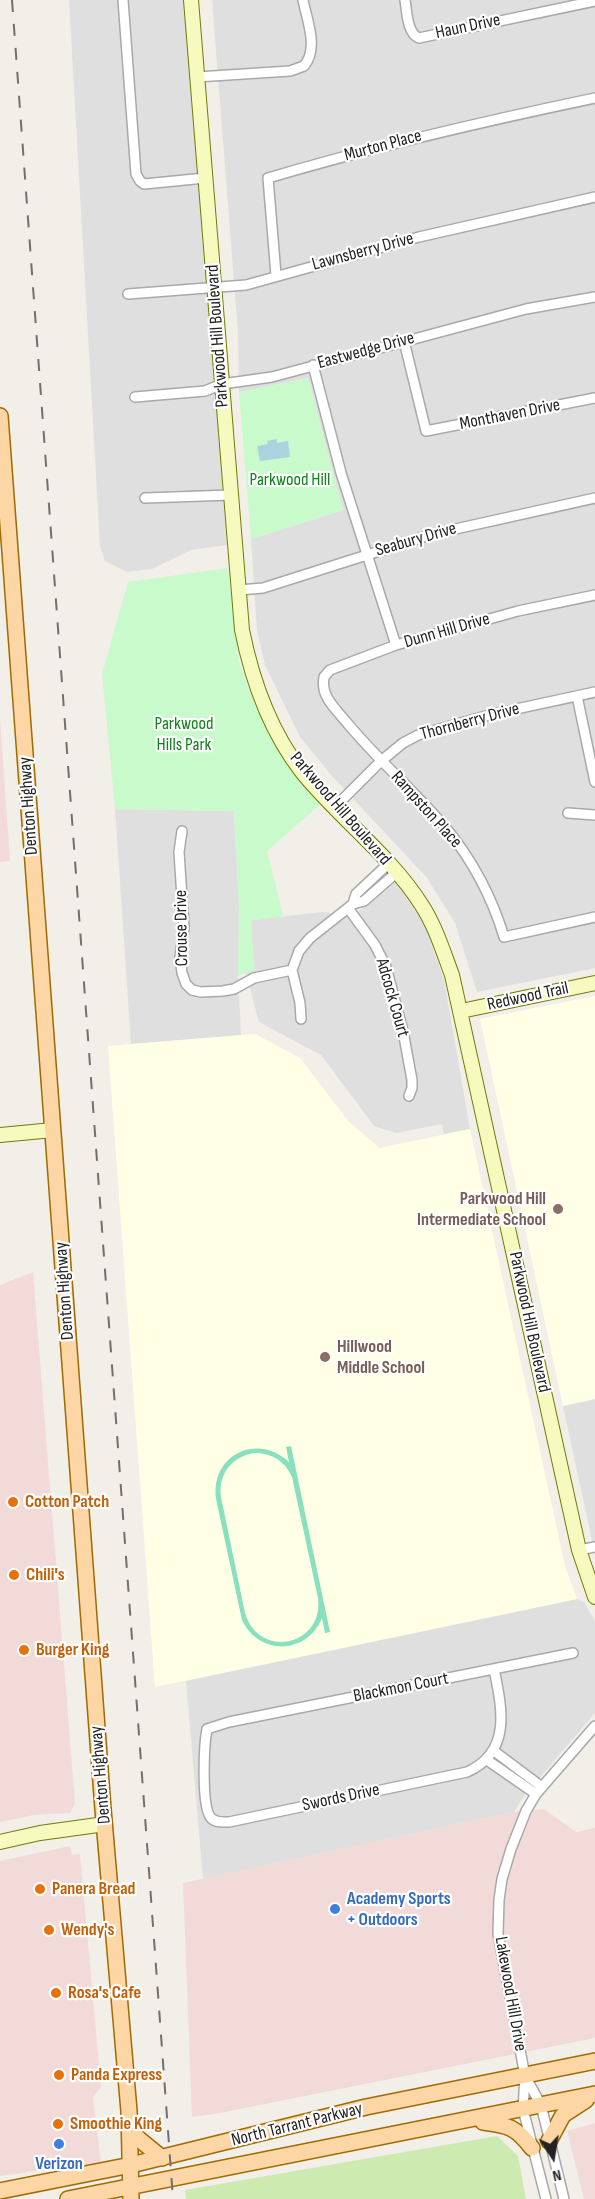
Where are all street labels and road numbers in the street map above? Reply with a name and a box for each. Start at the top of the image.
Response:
street label: Haun Drive [434,10,502,44]
street label: Murton Place [342,125,424,167]
street label: Lawnsberry Drive [310,228,416,276]
street label: Parkwood Hill Boulevard [202,264,234,408]
street label: Eastwedge Drive [315,328,417,374]
street label: Monthaven Drive [458,395,562,435]
street label: Seabury Drive [373,518,459,562]
street label: Dunn Hill Drive [402,608,492,654]
street label: Thornberry Drive [418,698,522,746]
street label: Parkwood Hill Boulevard [285,748,395,870]
street label: Denton Highway [15,756,43,856]
street label: Rampston Place [386,767,466,853]
street label: Crouse Drive [171,890,193,966]
street label: Adcock Court [370,956,414,1040]
street label: Redwood Trail [485,978,571,1016]
street label: Denton Highway [51,1241,79,1341]
street label: Parkwood Hill Boulevard [504,1250,554,1394]
street label: Blackmon Court [352,1668,450,1708]
street label: Denton Highway [86,1725,116,1825]
street label: Swords Drive [300,1779,382,1817]
street label: Lakewood Hill Drive [489,1935,531,2053]
street label: North Tarrant Parkway [229,2098,365,2152]

